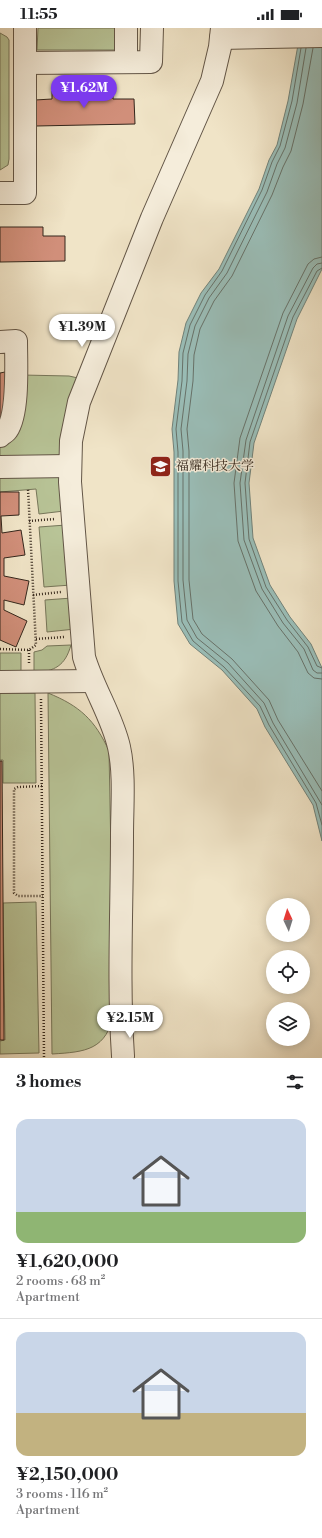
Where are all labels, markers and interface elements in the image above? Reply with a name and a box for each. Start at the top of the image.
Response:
text: 11:55 [20,5,58,24]
pin: ¥1.62M [51,75,117,109]
text: ¥1.62M [60,80,108,96]
pin: ¥1.39M [49,314,115,348]
text: ¥1.39M [58,319,106,335]
school or university icon: 福耀科技大学 [148,453,174,479]
place label: 福耀科技大学 [176,458,254,474]
north arrow [266,898,310,942]
map controls [266,898,310,1046]
button: locate [266,950,310,994]
button: layers [266,1002,310,1046]
pin: ¥2.15M [97,1005,163,1039]
text: ¥2.15M [106,1010,154,1026]
text: 3 homes [16,1071,81,1093]
icon: filters [284,1071,306,1093]
icon: home [125,1145,197,1217]
text: ¥1,620,000 [16,1251,119,1273]
text: 2 rooms · 68 m² [16,1273,105,1289]
text: Apartment [16,1289,80,1305]
icon: home [125,1358,197,1430]
text: ¥2,150,000 [16,1464,118,1486]
text: 3 rooms · 116 m² [16,1486,108,1502]
text: Apartment [16,1502,80,1518]

